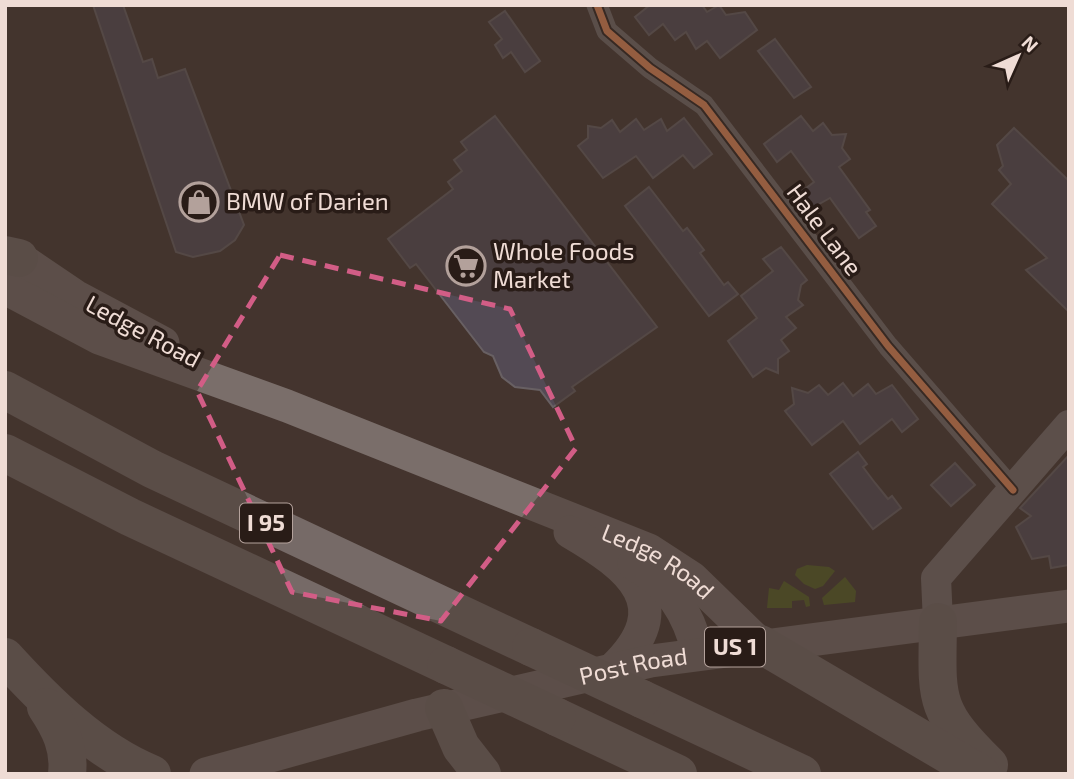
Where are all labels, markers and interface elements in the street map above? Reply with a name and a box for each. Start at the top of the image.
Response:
north arrow [983,21,1053,91]
text: N [1017,31,1043,57]
street label: Hale Lane [781,178,869,281]
shop icon: BMW of Darien [178,181,220,223]
place label: BMW of Darien [226,186,389,215]
place label: Whole Foods Market [493,236,634,293]
supermarket icon: Whole Foods Market [445,245,487,287]
street label: Ledge Road [81,288,206,373]
road number: I 95 [240,503,292,542]
street label: Ledge Road [598,517,721,604]
road number: US 1 [705,628,765,666]
street label: Post Road [576,640,689,690]

